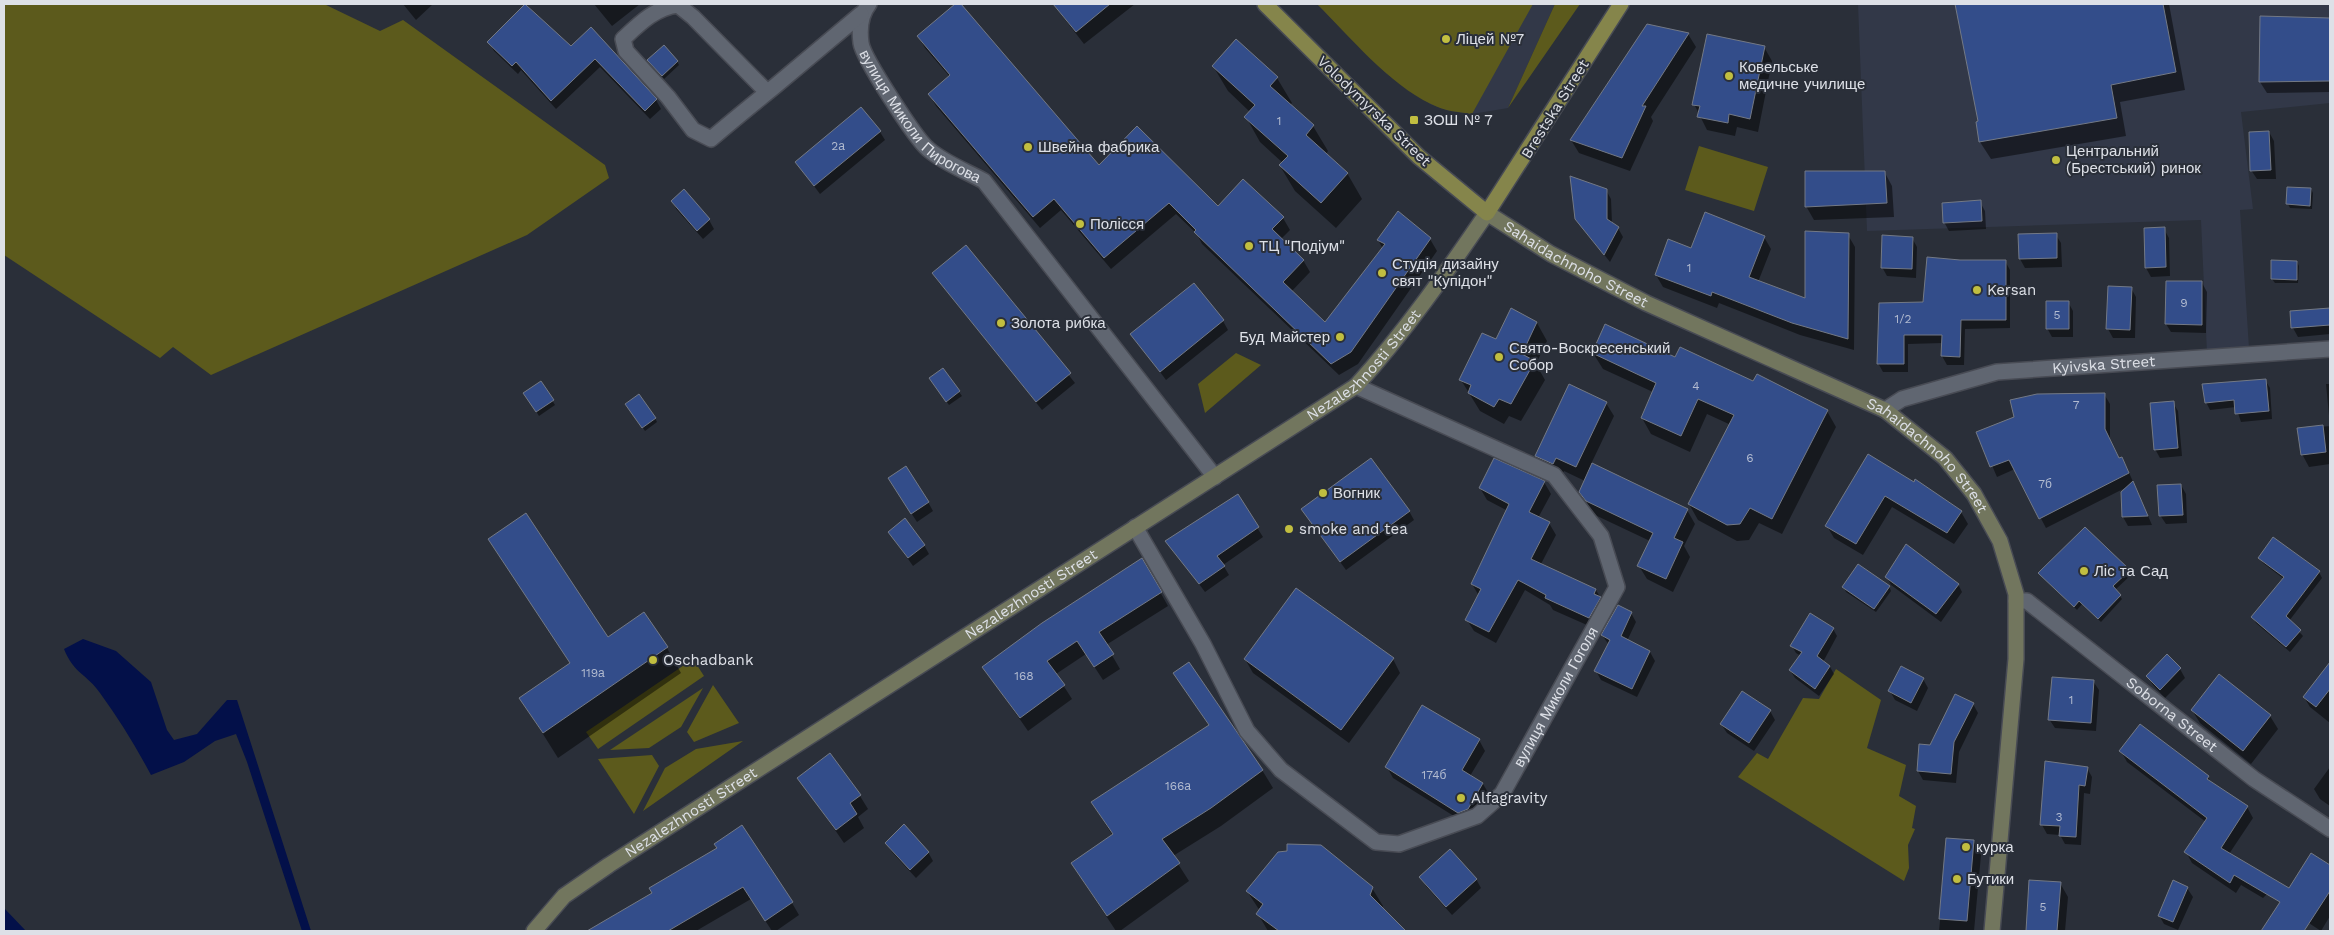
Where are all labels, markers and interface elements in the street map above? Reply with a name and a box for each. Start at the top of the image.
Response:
place label: Ліцей №7 [1456,30,1524,48]
marker: Ліцей №7 [1440,33,1452,45]
street label: вулиця Миколи Пирогова [856,47,984,187]
street label: Volodymyrska Street [1313,52,1435,170]
street label: Brestska Street [1517,56,1593,162]
place label: Ковельське медичне училище [1739,58,1865,93]
marker: Ковельське медичне училище [1723,70,1735,82]
place label: ЗОШ № 7 [1424,111,1493,129]
house number: 1 [1277,114,1281,128]
marker: ЗОШ № 7 [1408,114,1420,126]
place label: Швейна фабрика [1038,138,1160,156]
house number: 2а [831,139,845,153]
marker: Швейна фабрика [1022,141,1034,153]
place label: Центральний (Брестський) ринок [2066,142,2201,177]
marker: Центральний (Брестський) ринок [2050,154,2062,166]
place label: Полісся [1090,215,1144,233]
street label: Sahaidachnoho Street [1500,217,1652,312]
marker: Полісся [1074,218,1086,230]
place label: ТЦ "Подіум" [1259,237,1345,255]
marker: ТЦ "Подіум" [1243,240,1255,252]
place label: Студія дизайну свят "Купідон" [1392,255,1499,290]
house number: 1 [1687,261,1691,275]
marker: Студія дизайну свят "Купідон" [1376,267,1388,279]
place label: Kersan [1987,281,2036,299]
marker: Kersan [1971,284,1983,296]
house number: 9 [2180,296,2188,310]
street label: Nezalezhnosti Street [1303,305,1425,424]
house number: 5 [2054,308,2061,322]
house number: 1/2 [1895,312,1911,326]
place label: Золота рибка [1011,314,1106,332]
marker: Золота рибка [995,317,1007,329]
place label: Буд Майстер [1239,328,1330,346]
marker: Буд Майстер [1334,331,1346,343]
place label: Свято-Воскресенський Собор [1509,339,1670,374]
marker: Свято-Воскресенський Собор [1493,351,1505,363]
street label: Kyivska Street [2052,352,2157,377]
house number: 4 [1692,379,1700,393]
street label: Sahaidachnoho Street [1864,394,1992,517]
house number: 7 [2073,398,2080,412]
house number: 6 [1746,451,1754,465]
house number: 7б [2038,477,2052,491]
place label: Вогник [1333,484,1380,502]
marker: Вогник [1317,487,1329,499]
place label: smoke and tea [1299,520,1408,538]
marker: smoke and tea [1283,523,1295,535]
street label: Nezalezhnosti Street [962,545,1101,643]
place label: Ліс та Сад [2094,562,2168,580]
marker: Ліс та Сад [2078,565,2090,577]
street label: вулиця Миколи Гоголя [1510,624,1602,770]
place label: Oschadbank [663,651,754,669]
marker: Oschadbank [647,654,659,666]
house number: 119а [581,666,605,680]
house number: 168 [1014,669,1034,683]
street label: Soborna Street [2123,673,2222,756]
house number: 1 [2069,693,2073,707]
street label: Nezalezhnosti Street [621,763,761,861]
house number: 174б [1422,768,1447,782]
house number: 166а [1165,779,1191,793]
place label: Alfagravity [1471,789,1548,807]
marker: Alfagravity [1455,792,1467,804]
house number: 3 [2056,810,2063,824]
place label: курка [1976,838,2014,856]
marker: курка [1960,841,1972,853]
place label: Бутики [1967,870,2014,888]
marker: Бутики [1951,873,1963,885]
house number: 5 [2040,900,2047,914]

